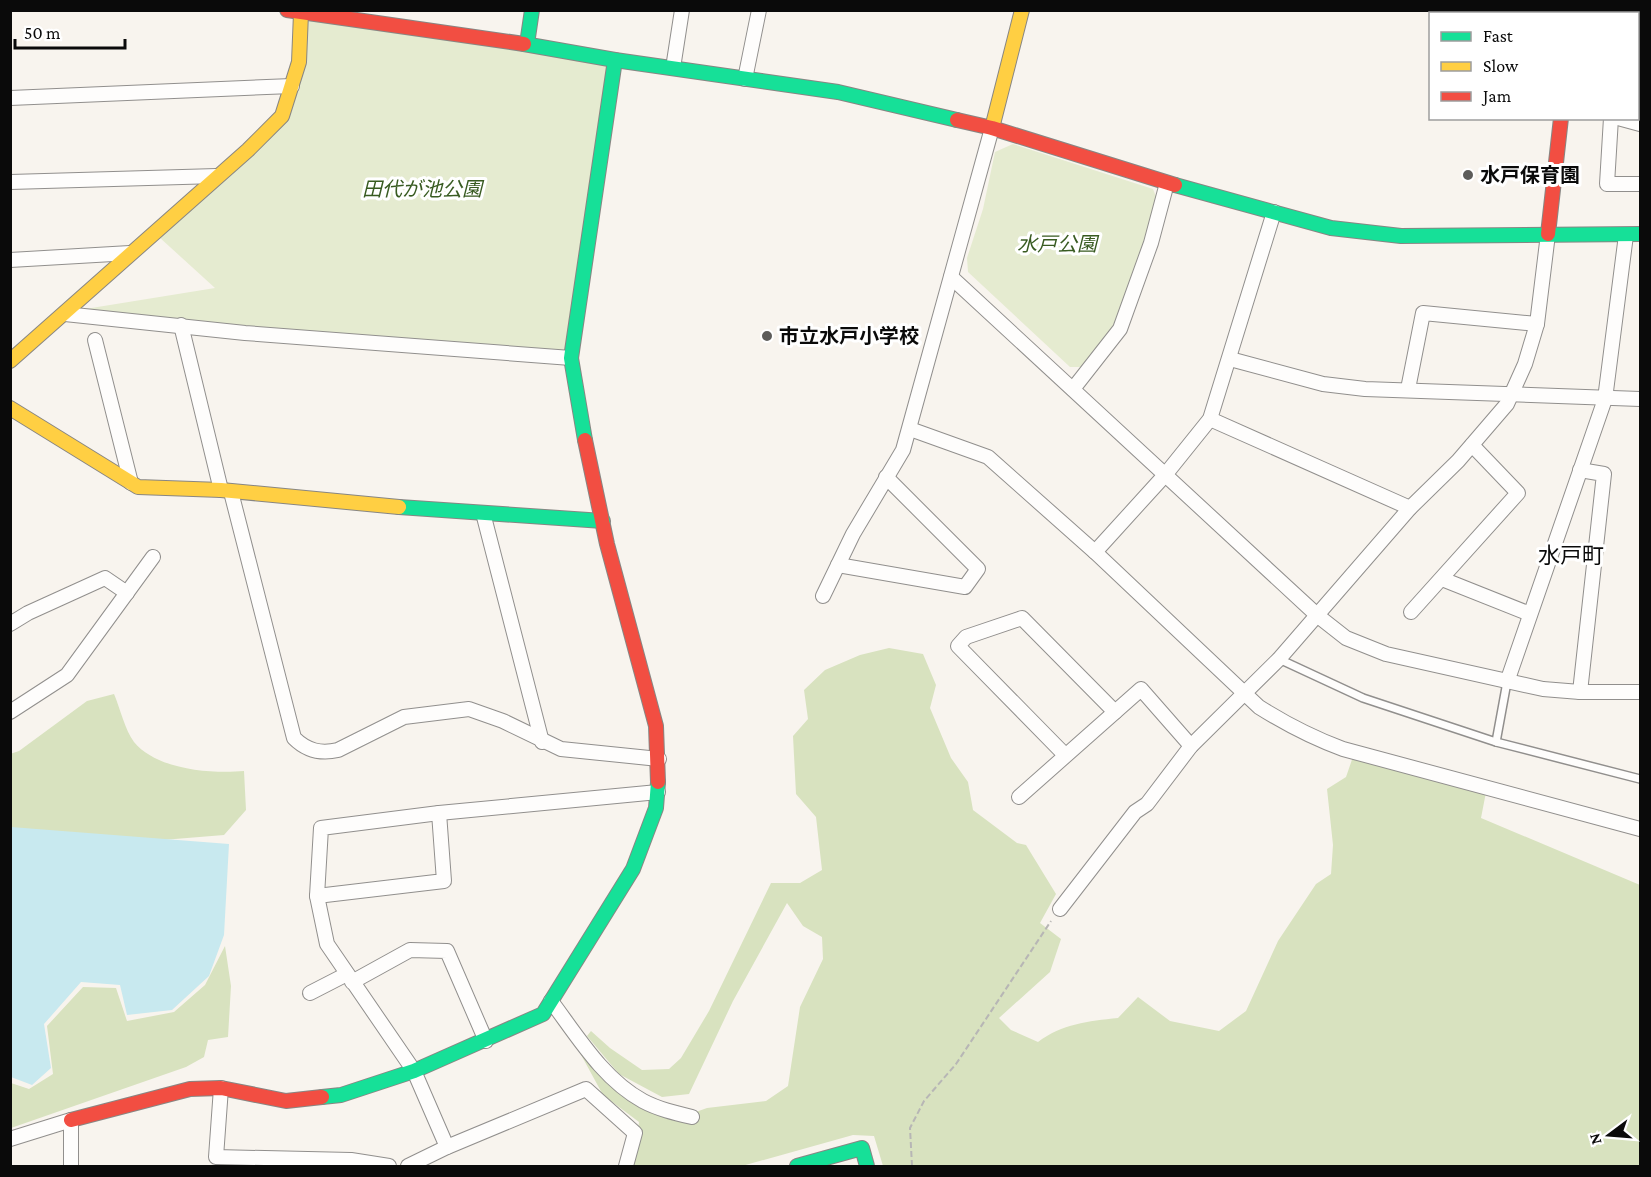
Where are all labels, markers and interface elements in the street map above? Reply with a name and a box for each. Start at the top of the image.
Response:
scale bar [15,12,124,50]
legend [1429,12,1639,120]
text: 50 m [24,23,61,43]
text: Fast [1483,26,1514,46]
text: Slow [1483,56,1519,76]
text: Jam [1481,86,1512,106]
place label: 水戸保育園 [1480,164,1580,186]
marker: 水戸保育園 [1461,168,1475,182]
park label: 田代が池公園 [362,178,485,200]
park label: 水戸公園 [1017,233,1100,255]
place label: 市立水戸小学校 [779,325,919,347]
marker: 市立水戸小学校 [760,329,774,343]
district label: 水戸町 [1538,543,1604,568]
north arrow [1579,1105,1639,1165]
text: N [1585,1131,1605,1147]

